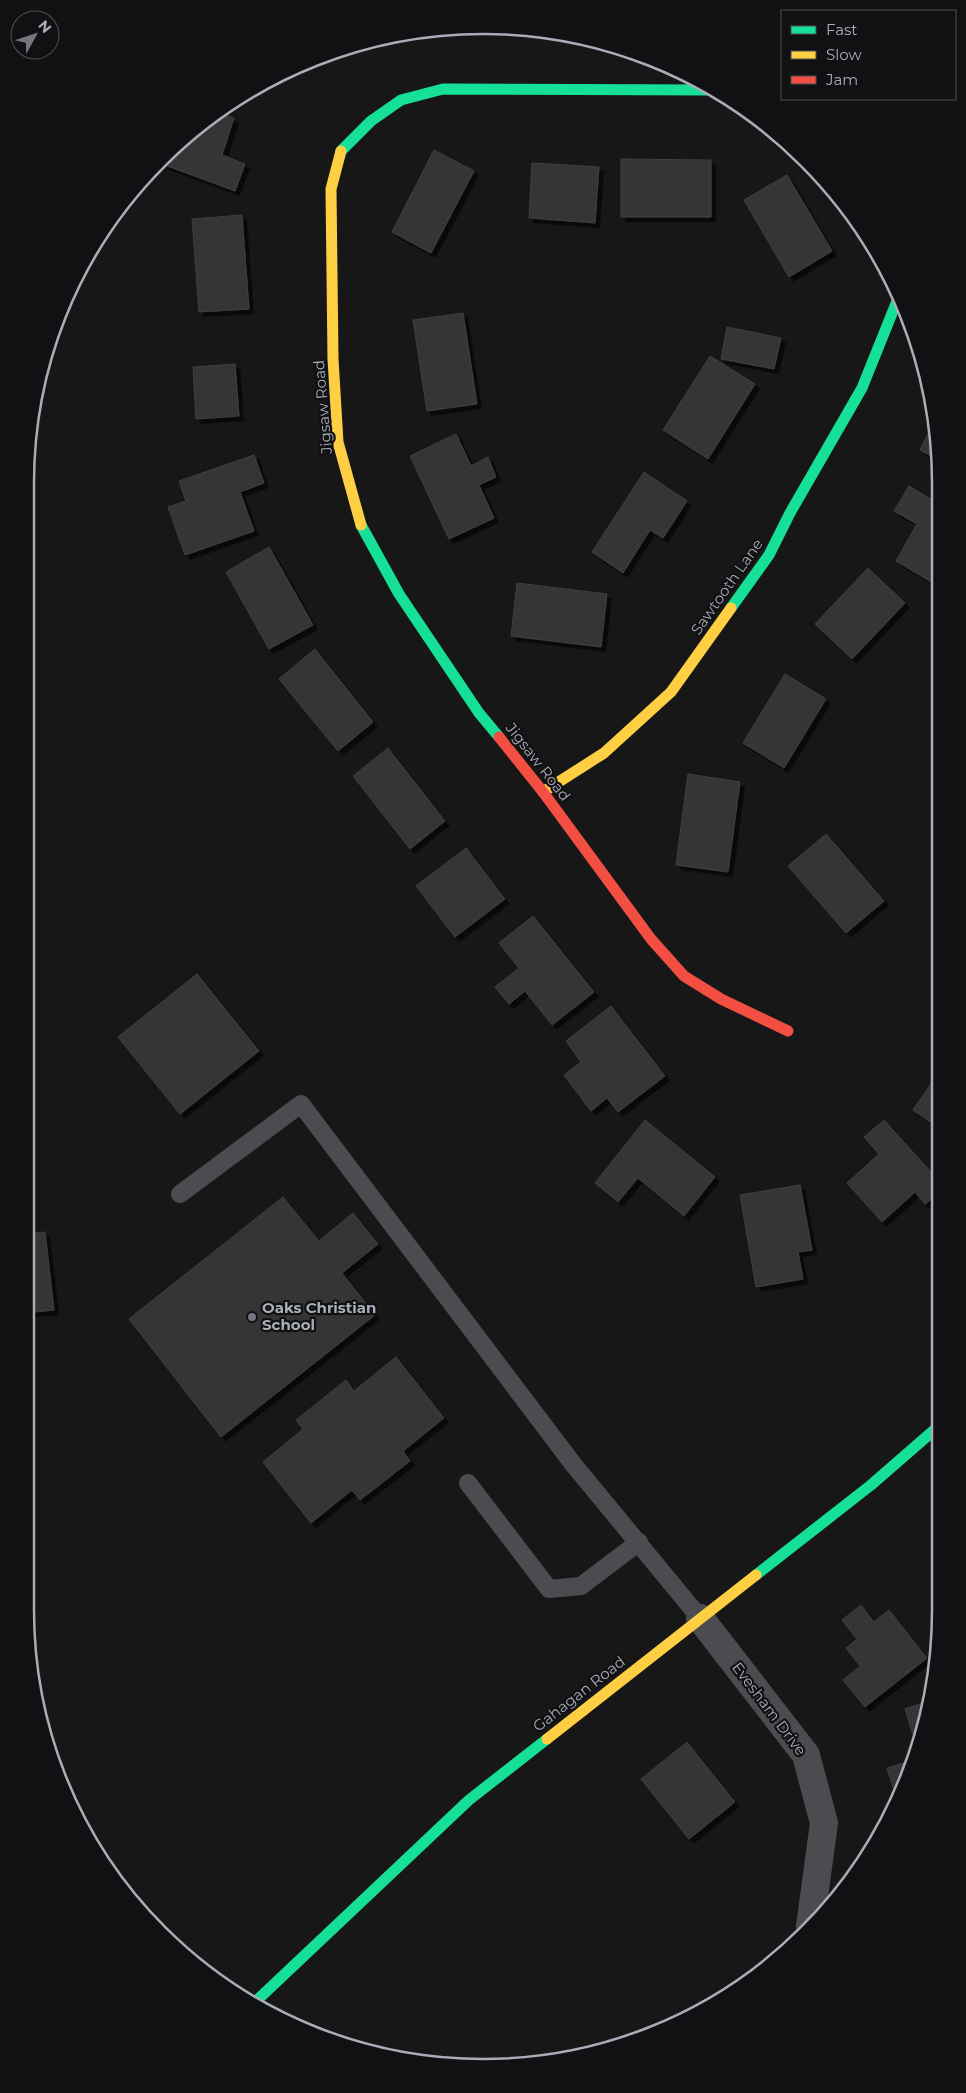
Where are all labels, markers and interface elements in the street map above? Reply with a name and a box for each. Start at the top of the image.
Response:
north arrow [10,10,60,60]
legend [781,10,956,100]
text: N [34,17,55,37]
text: Fast [826,20,857,39]
text: Slow [826,45,862,64]
text: Jam [825,70,858,89]
street label: Jigsaw Road [309,359,336,456]
street label: Sawtooth Lane [686,535,767,638]
street label: Jigsaw Road [501,718,575,805]
place label: Oaks Christian School [262,1298,376,1334]
marker: Oaks Christian School [246,1311,258,1323]
street label: Gahagan Road [529,1652,629,1736]
street label: Evesham Drive [728,1658,811,1759]

